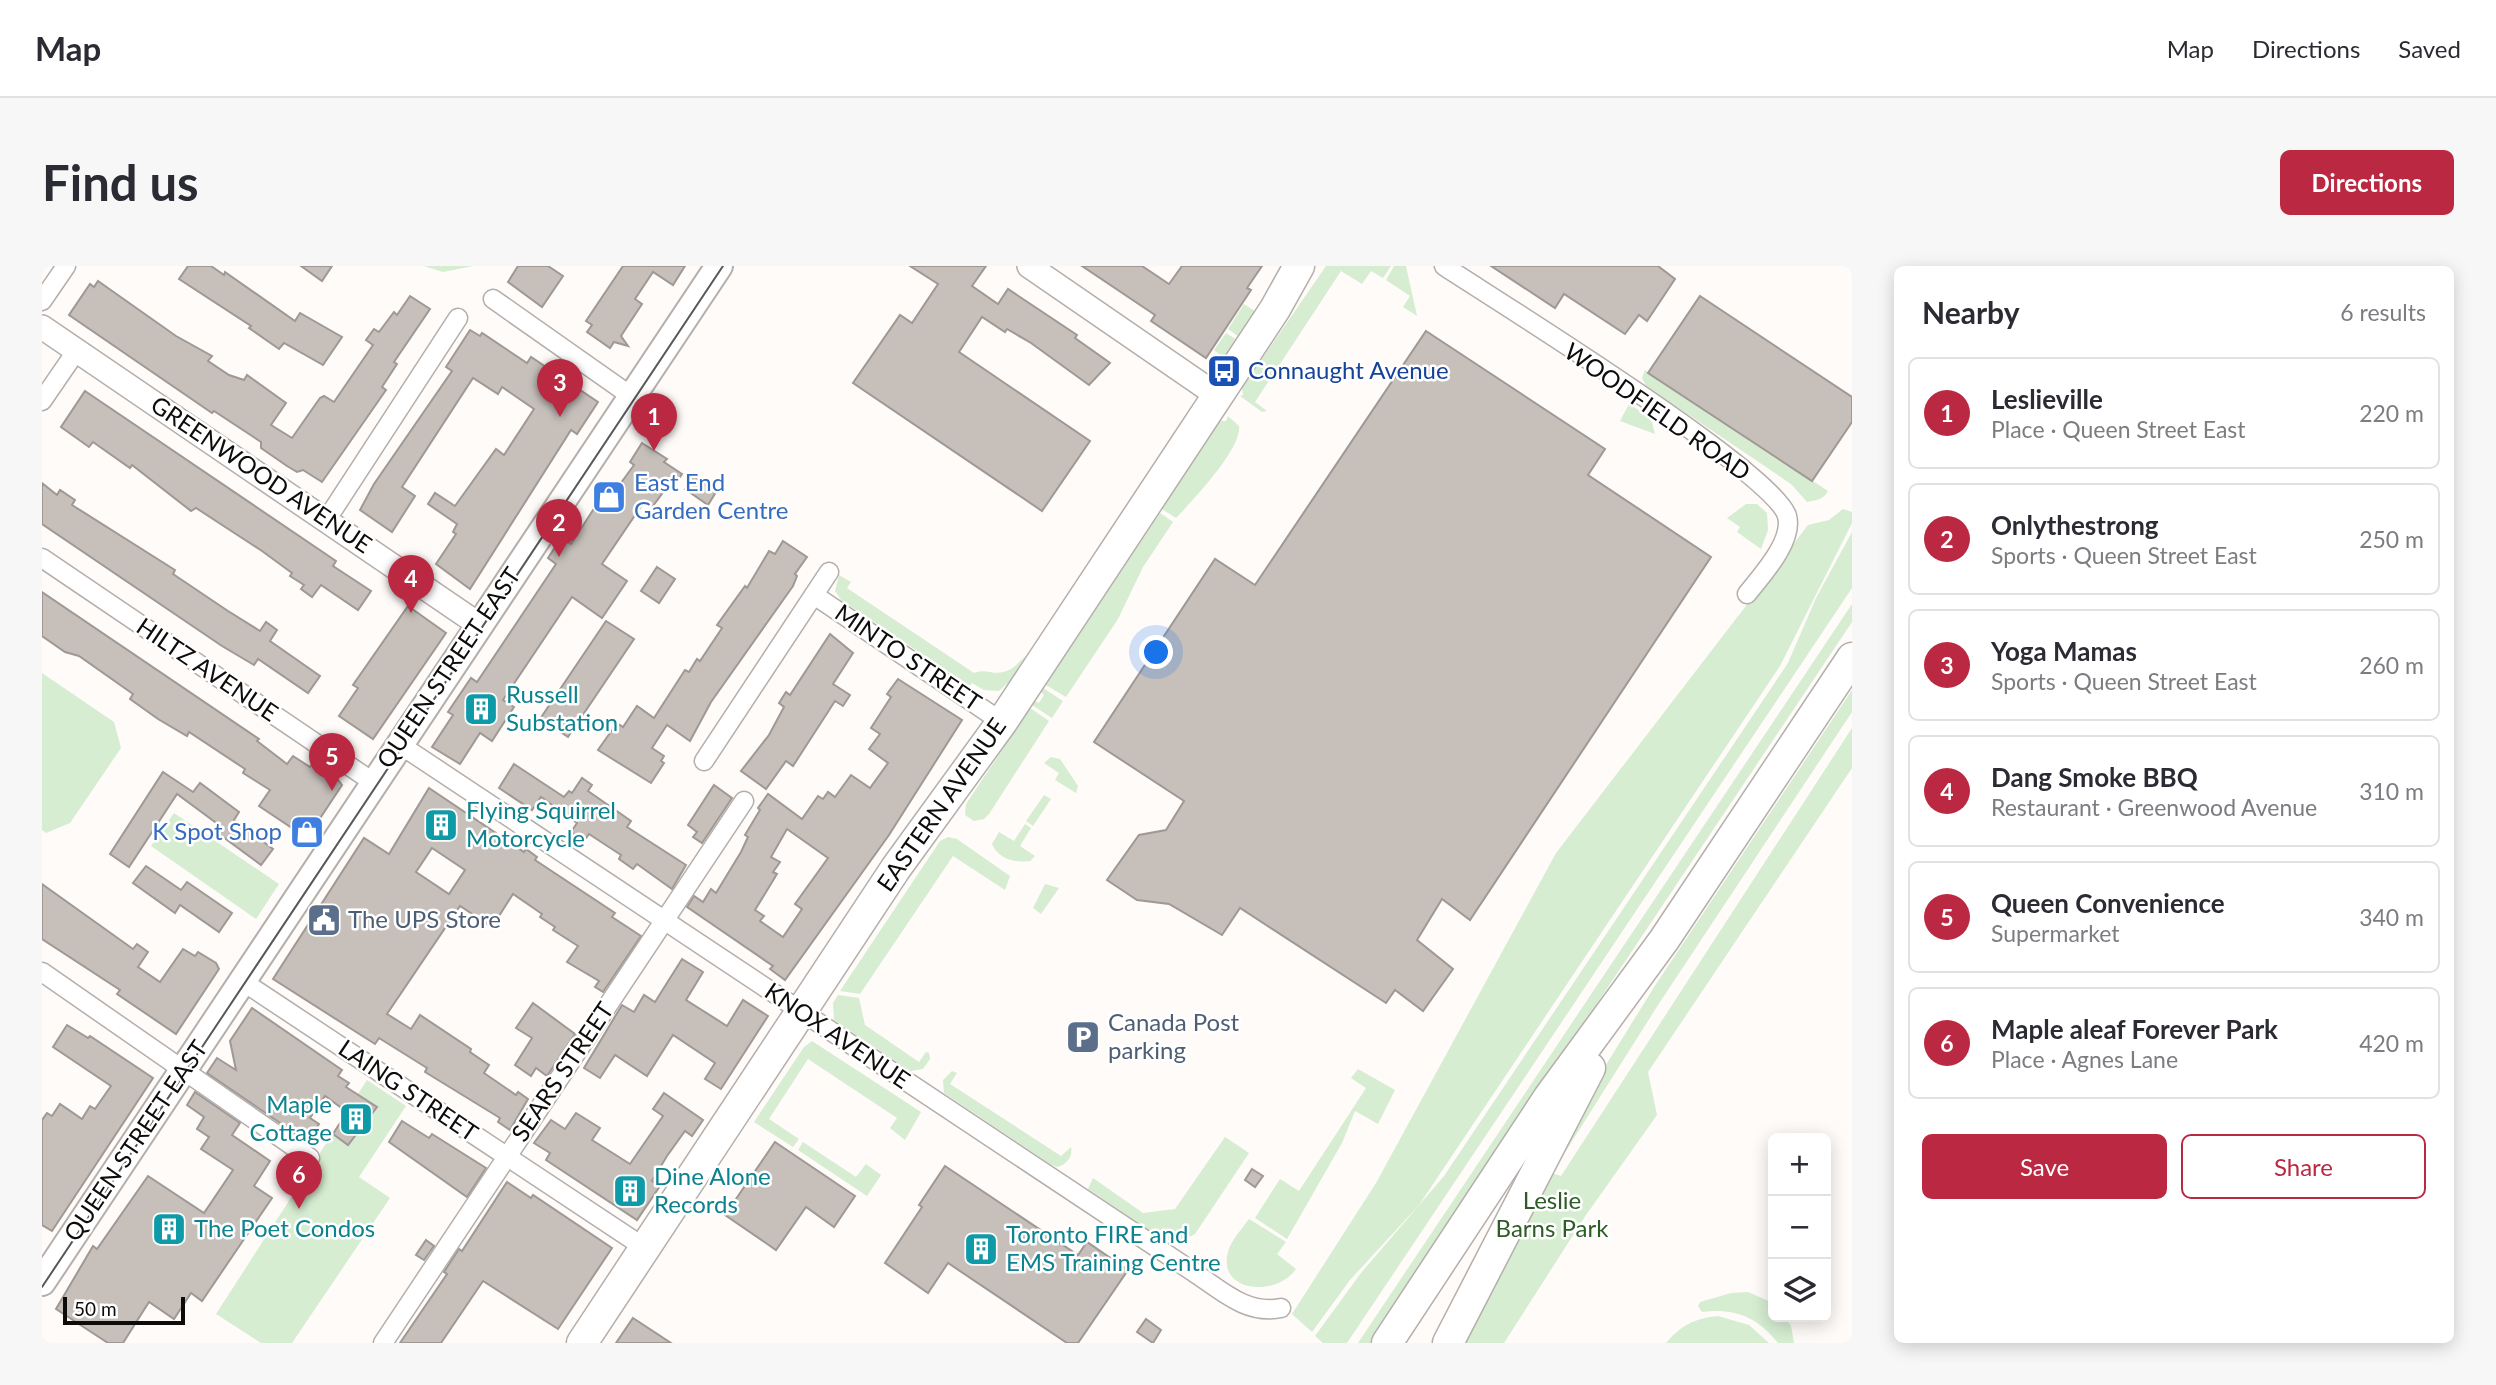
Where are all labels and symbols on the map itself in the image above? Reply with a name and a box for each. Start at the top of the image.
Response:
street label: WOODFIELD ROAD [1559,336,1756,486]
bus stop icon: Connaught Avenue [1205,352,1243,390]
place label: Connaught Avenue [1248,355,1449,384]
pin: 3 [537,359,583,417]
street label: GREENWOOD AVENUE [146,389,378,559]
pin: 1 [631,393,677,451]
place label: East End Garden Centre [634,467,789,524]
shop icon: East End Garden Centre [590,478,628,516]
pin: 2 [536,499,582,557]
pin: 4 [388,555,434,613]
street label: QUEEN STREET EAST [370,561,526,773]
street label: MINTO STREET [830,597,988,716]
street label: HILTZ AVENUE [132,611,284,727]
your location [1139,635,1173,669]
place label: Russell Substation [506,679,618,736]
building icon: Russell Substation [462,690,500,728]
street label: EASTERN AVENUE [870,712,1011,896]
pin: 5 [309,733,355,791]
place label: Flying Squirrel Motorcycle [466,795,616,852]
building icon: Flying Squirrel Motorcycle [422,806,460,844]
shop icon: K Spot Shop [288,813,326,851]
place label: K Spot Shop [152,816,282,845]
public building icon: The UPS Store [305,901,343,939]
place label: The UPS Store [348,904,501,933]
street label: KNOX AVENUE [760,976,916,1094]
street label: SEARS STREET [505,996,619,1146]
place label: Canada Post parking [1108,1007,1240,1064]
parking icon: Canada Post parking [1064,1018,1102,1056]
street label: LAING STREET [334,1033,484,1147]
street label: QUEEN STREET EAST [57,1034,213,1246]
place label: Maple Cottage [250,1089,332,1146]
building icon: Maple Cottage [337,1100,375,1138]
pin: 6 [276,1151,322,1209]
place label: Dine Alone Records [654,1161,771,1218]
building icon: Dine Alone Records [611,1172,649,1210]
park label: Leslie Barns Park [1496,1185,1609,1242]
building icon: The Poet Condos [150,1210,188,1248]
place label: The Poet Condos [194,1213,375,1242]
place label: Toronto FIRE and EMS Training Centre [1006,1219,1221,1276]
building icon: Toronto FIRE and EMS Training Centre [962,1230,1000,1268]
scale bar [63,1294,186,1326]

